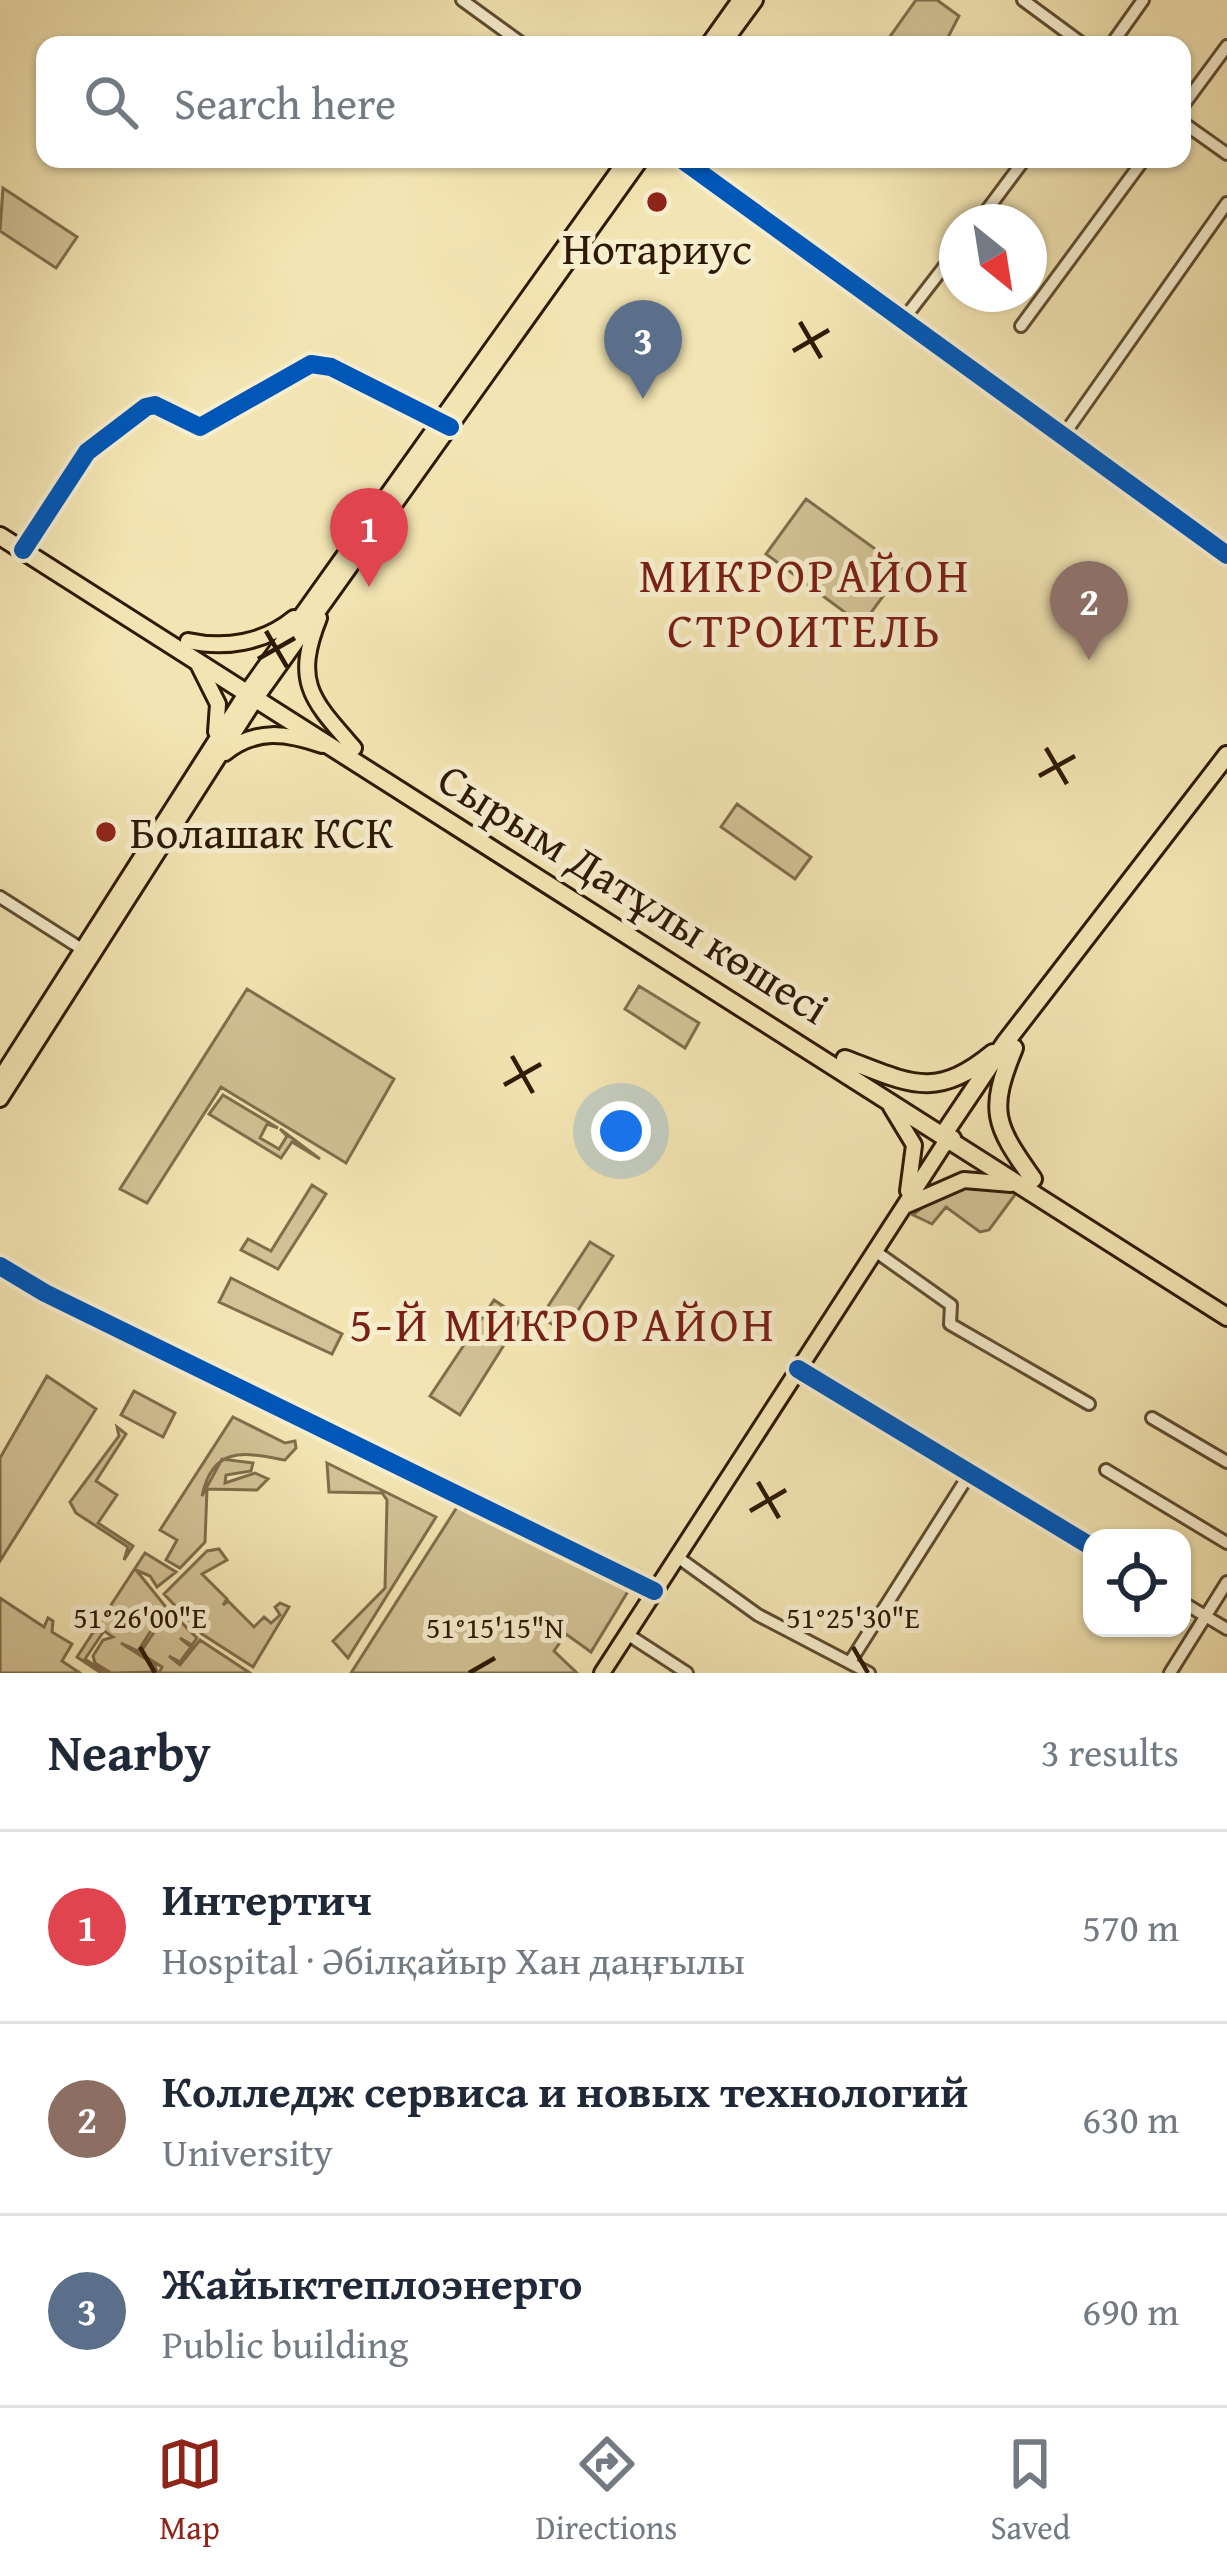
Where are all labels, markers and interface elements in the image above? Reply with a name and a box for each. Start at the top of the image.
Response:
search box [36,36,1191,168]
icon: search [78,69,144,135]
text: Search here [174,70,396,135]
marker: Нотариус [644,189,670,215]
north arrow [939,204,1047,312]
place label: Нотариус [562,215,752,280]
pin: 3 [604,300,682,399]
pin: 1 [330,488,408,587]
district label: МИКРОРАЙОН СТРОИТЕЛЬ [639,539,971,665]
pin: 2 [1050,561,1128,660]
street label: Сырым Датұлы көшесі [426,746,842,1039]
place label: Болашак КСК [130,799,394,864]
marker: Болашак КСК [93,819,119,845]
your location [591,1101,651,1161]
district label: 5-Й МИКРОРАЙОН [349,1288,777,1359]
map controls [1083,1529,1191,1637]
button: locate [1083,1529,1191,1637]
text: 51°26'00"E [73,1595,207,1639]
text: 51°25'30"E [786,1595,920,1639]
text: 51°15'15"N [426,1605,564,1649]
text: Nearby [48,1714,211,1789]
text: 3 results [1041,1723,1179,1780]
text: Интертич [162,1866,372,1931]
text: 1 [77,1898,97,1955]
text: 570 m [1082,1898,1179,1955]
text: Hospital · Әбілқайыр Хан даңғылы [162,1931,745,1988]
text: Колледж сервиса и новых технологий [162,2058,968,2123]
text: 2 [77,2090,97,2147]
text: 630 m [1082,2090,1179,2147]
text: University [162,2123,333,2180]
text: Жайыктеплоэнерго [162,2250,583,2315]
text: 3 [77,2282,97,2339]
text: 690 m [1082,2282,1179,2339]
text: Public building [162,2315,408,2372]
tab: Map [157,2431,223,2551]
tab: Directions [536,2431,677,2551]
tab: Saved [991,2431,1070,2551]

